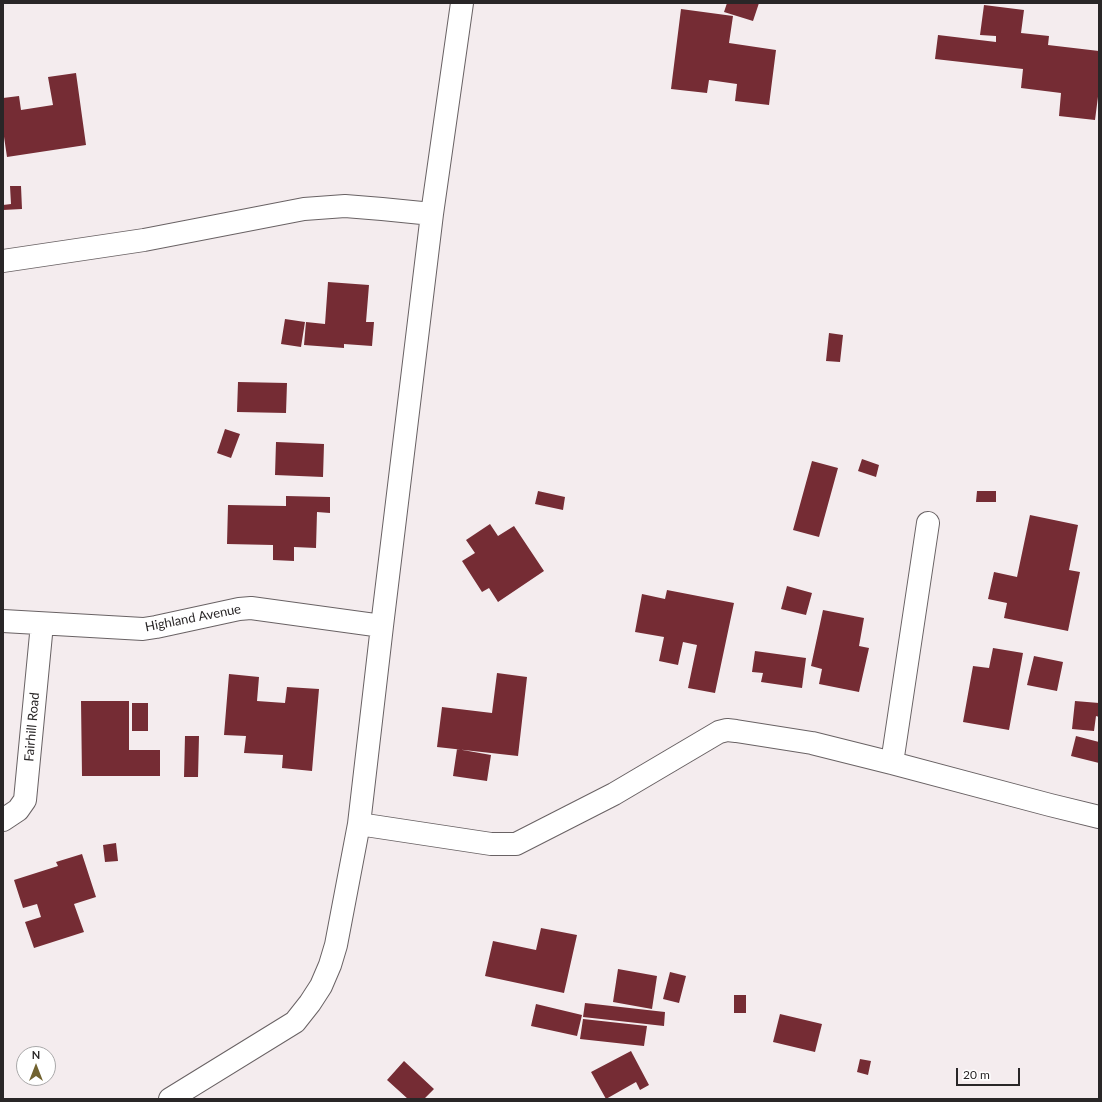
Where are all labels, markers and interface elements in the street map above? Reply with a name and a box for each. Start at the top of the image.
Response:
street label: Highland Avenue [144,601,242,635]
street label: Fairhill Road [21,692,43,762]
north arrow [16,1046,56,1086]
text: N [32,1048,40,1061]
scale bar [958,1060,1022,1086]
text: 20 m [963,1067,990,1082]

